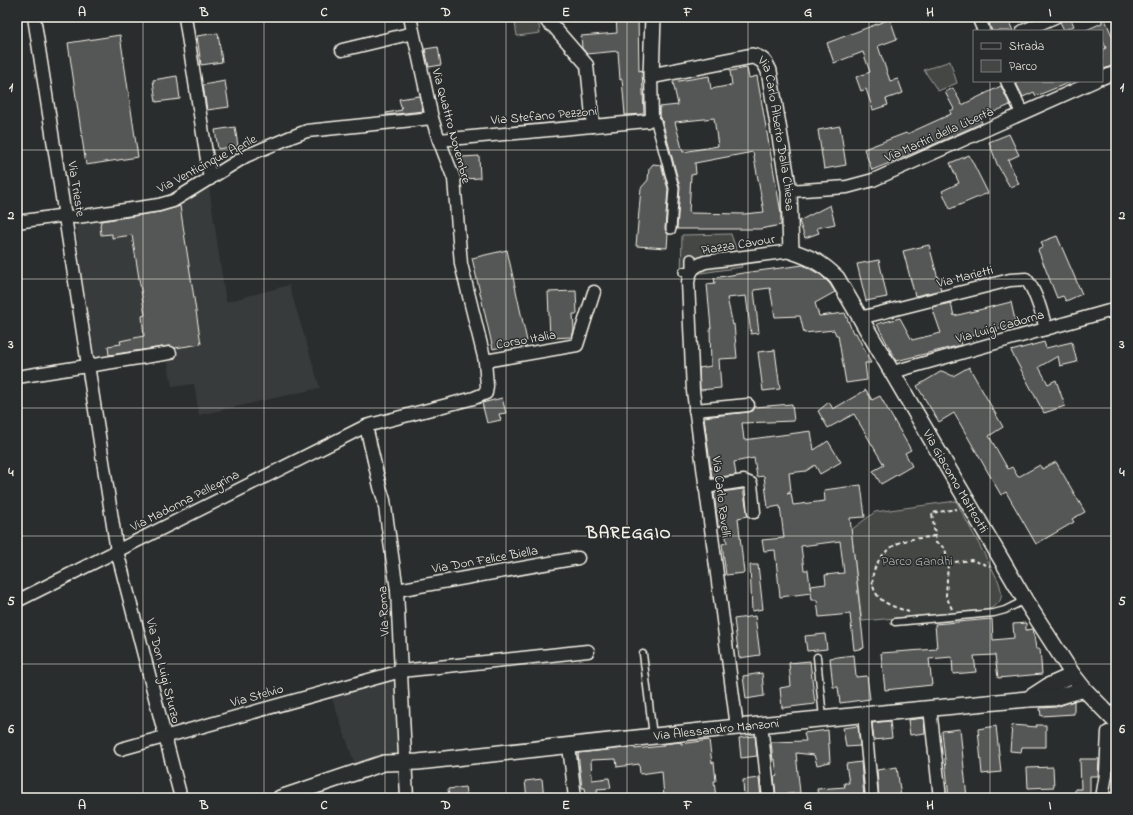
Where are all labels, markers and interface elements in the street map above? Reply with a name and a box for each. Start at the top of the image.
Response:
text: A [78,3,86,22]
text: B [199,3,209,22]
text: C [320,3,328,22]
text: D [440,3,451,22]
text: E [562,3,570,22]
text: F [683,3,693,22]
text: G [804,3,812,22]
text: H [926,3,934,22]
text: I [1048,3,1052,22]
legend [973,30,1103,82]
text: Strada [1009,38,1044,56]
street label: Via Carlo Alberto Dalla Chiesa [753,51,799,212]
text: Parco [1009,58,1037,76]
street label: Via Quattro Novembre [426,65,476,186]
text: 1 [9,78,14,97]
text: 1 [1120,78,1125,97]
street label: Via Stefano Pezzoni [489,102,598,130]
street label: Via Martiri della Libertà [881,102,997,168]
street label: Via Venticinque Aprile [153,130,260,199]
street label: Via Trieste [62,159,90,218]
text: 2 [7,206,15,225]
text: 2 [1118,206,1126,225]
street label: Piazza Cavour [700,230,777,260]
street label: Via Marietti [934,261,995,293]
street label: Via Luigi Cadorna [953,305,1047,350]
street label: Corso Italia [495,325,557,355]
text: 3 [7,335,14,354]
text: 3 [1118,335,1125,354]
street label: Via Giacomo Matteotti [918,425,993,537]
street label: Via Carlo Ravelli [706,454,735,539]
text: 4 [7,463,14,482]
text: 4 [1118,463,1125,482]
street label: Via Madonna Pellegrina [126,465,243,538]
district label: BAREGGIO [585,521,672,546]
street label: Via Don Felice Biella [430,541,539,579]
park label: Parco Gandhi [882,552,952,571]
street label: Via Roma [373,585,395,638]
text: 5 [7,592,15,611]
text: 5 [1118,592,1126,611]
street label: Via Don Luigi Sturzo [140,615,185,726]
street label: Via Stelvio [227,679,286,713]
street label: Via Alessandro Manzoni [652,713,780,746]
text: 6 [7,720,14,739]
text: 6 [1118,720,1125,739]
text: A [78,796,86,815]
text: B [199,796,209,815]
text: C [320,796,328,815]
text: D [440,796,451,815]
text: E [562,796,570,815]
text: F [683,796,693,815]
text: G [804,796,812,815]
text: H [926,796,934,815]
text: I [1048,796,1052,815]

